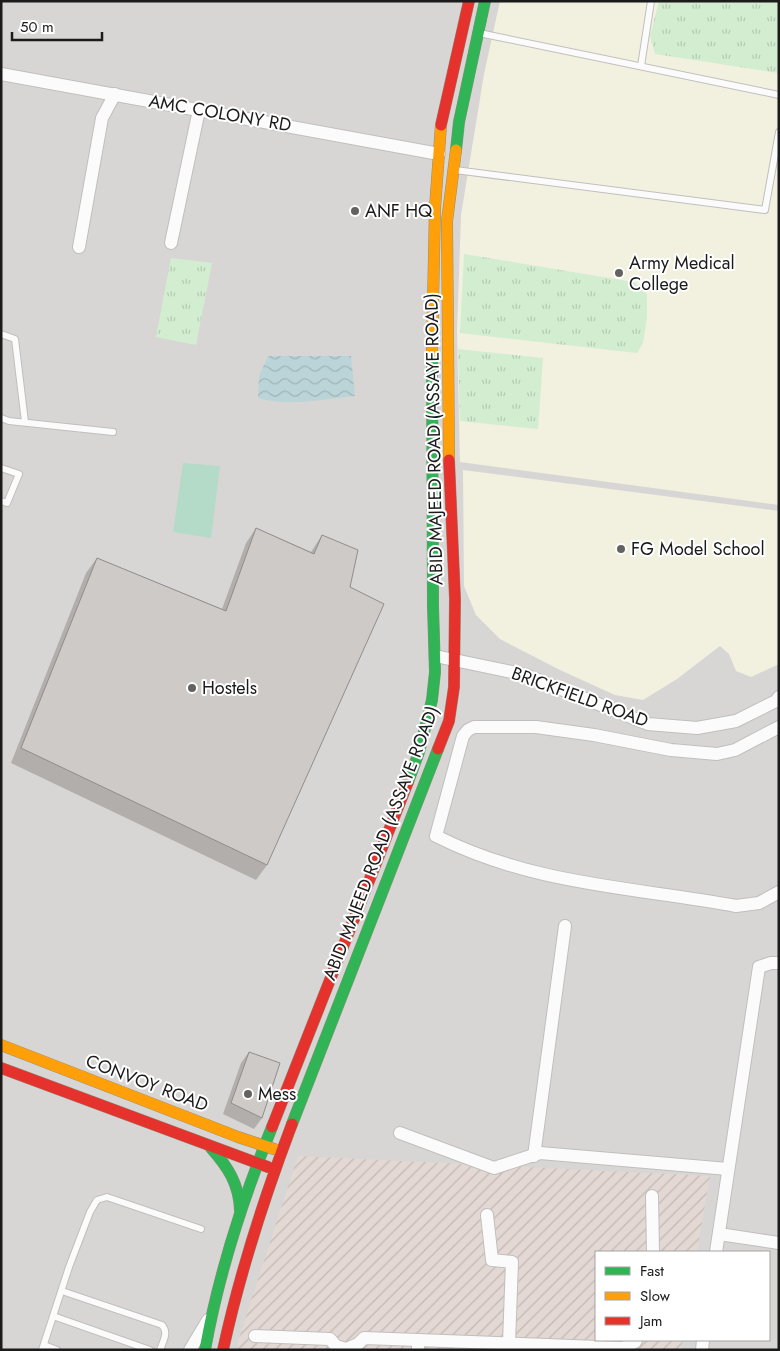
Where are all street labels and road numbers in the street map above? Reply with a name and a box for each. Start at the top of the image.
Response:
street label: AMC COLONY RD [147,88,293,138]
street label: ABID MAJEED ROAD (ASSAYE ROAD) [418,293,450,585]
street label: BRICKFIELD ROAD [508,660,652,734]
street label: ABID MAJEED ROAD (ASSAYE ROAD) [317,702,445,984]
street label: CONVOY ROAD [82,1048,212,1118]

